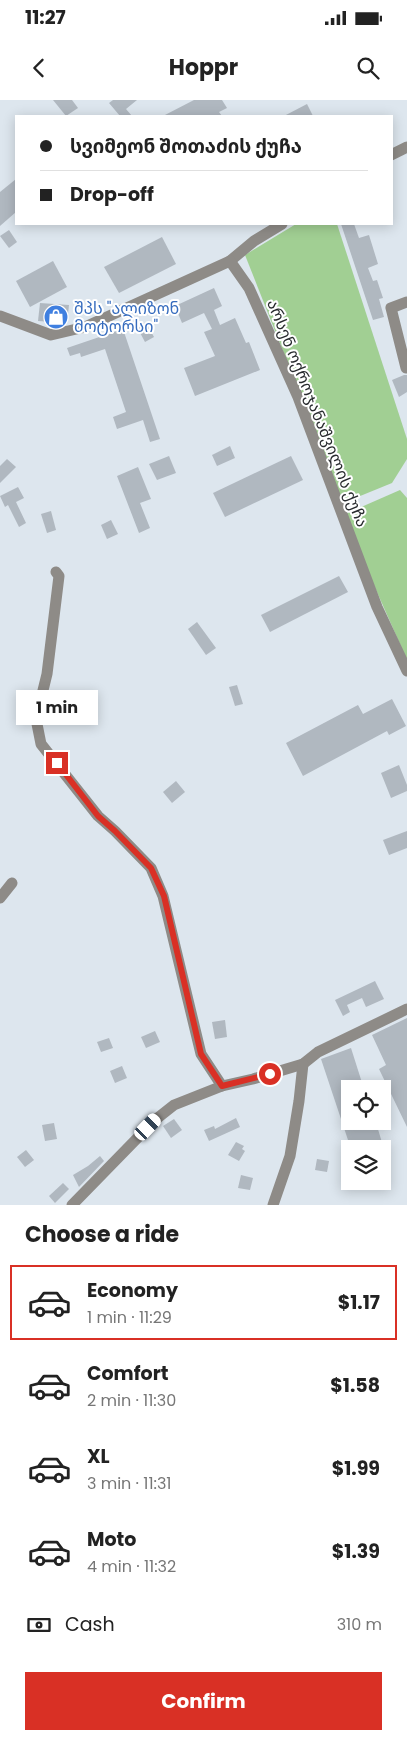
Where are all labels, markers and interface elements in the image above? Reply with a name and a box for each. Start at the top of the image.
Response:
text: 11:27 [25,4,66,31]
text: Hoppr [169,52,238,83]
icon: back [25,54,53,82]
icon: search [354,54,382,82]
text: სვიმეონ შოთაძის ქუჩა [70,133,302,160]
text: Drop-off [70,181,154,208]
street label: არსენ ოქროჯანაშვილის ქუჩა [261,296,374,531]
place label: შპს "ალიზონ მოტორსი" [74,297,179,338]
shop icon: შპს "ალიზონ მოტორსი" [43,304,69,330]
callout: 1 min [16,690,98,726]
text: 1 min [36,696,78,719]
route end [46,752,68,774]
route start [259,1063,281,1085]
map controls [341,1080,391,1190]
button: locate [341,1080,391,1130]
car [132,1111,163,1143]
button: layers [341,1140,391,1190]
text: Choose a ride [25,1219,179,1250]
text: Economy [87,1277,178,1304]
icon: car [27,1280,72,1325]
text: $1.17 [338,1289,380,1316]
text: 1 min · 11:29 [87,1306,172,1329]
text: Comfort [87,1360,169,1387]
icon: car [27,1363,72,1408]
text: $1.58 [330,1372,380,1399]
text: 2 min · 11:30 [87,1389,176,1412]
text: XL [87,1443,110,1470]
icon: car [27,1446,72,1491]
text: $1.99 [332,1455,380,1482]
text: 3 min · 11:31 [87,1472,171,1495]
text: Moto [87,1526,136,1553]
icon: car [27,1529,72,1574]
text: $1.39 [332,1538,380,1565]
text: 4 min · 11:32 [87,1555,176,1578]
icon: cash [25,1611,53,1639]
text: Cash [65,1611,115,1638]
text: 310 m [337,1613,382,1636]
button: Confirm [25,1672,382,1730]

